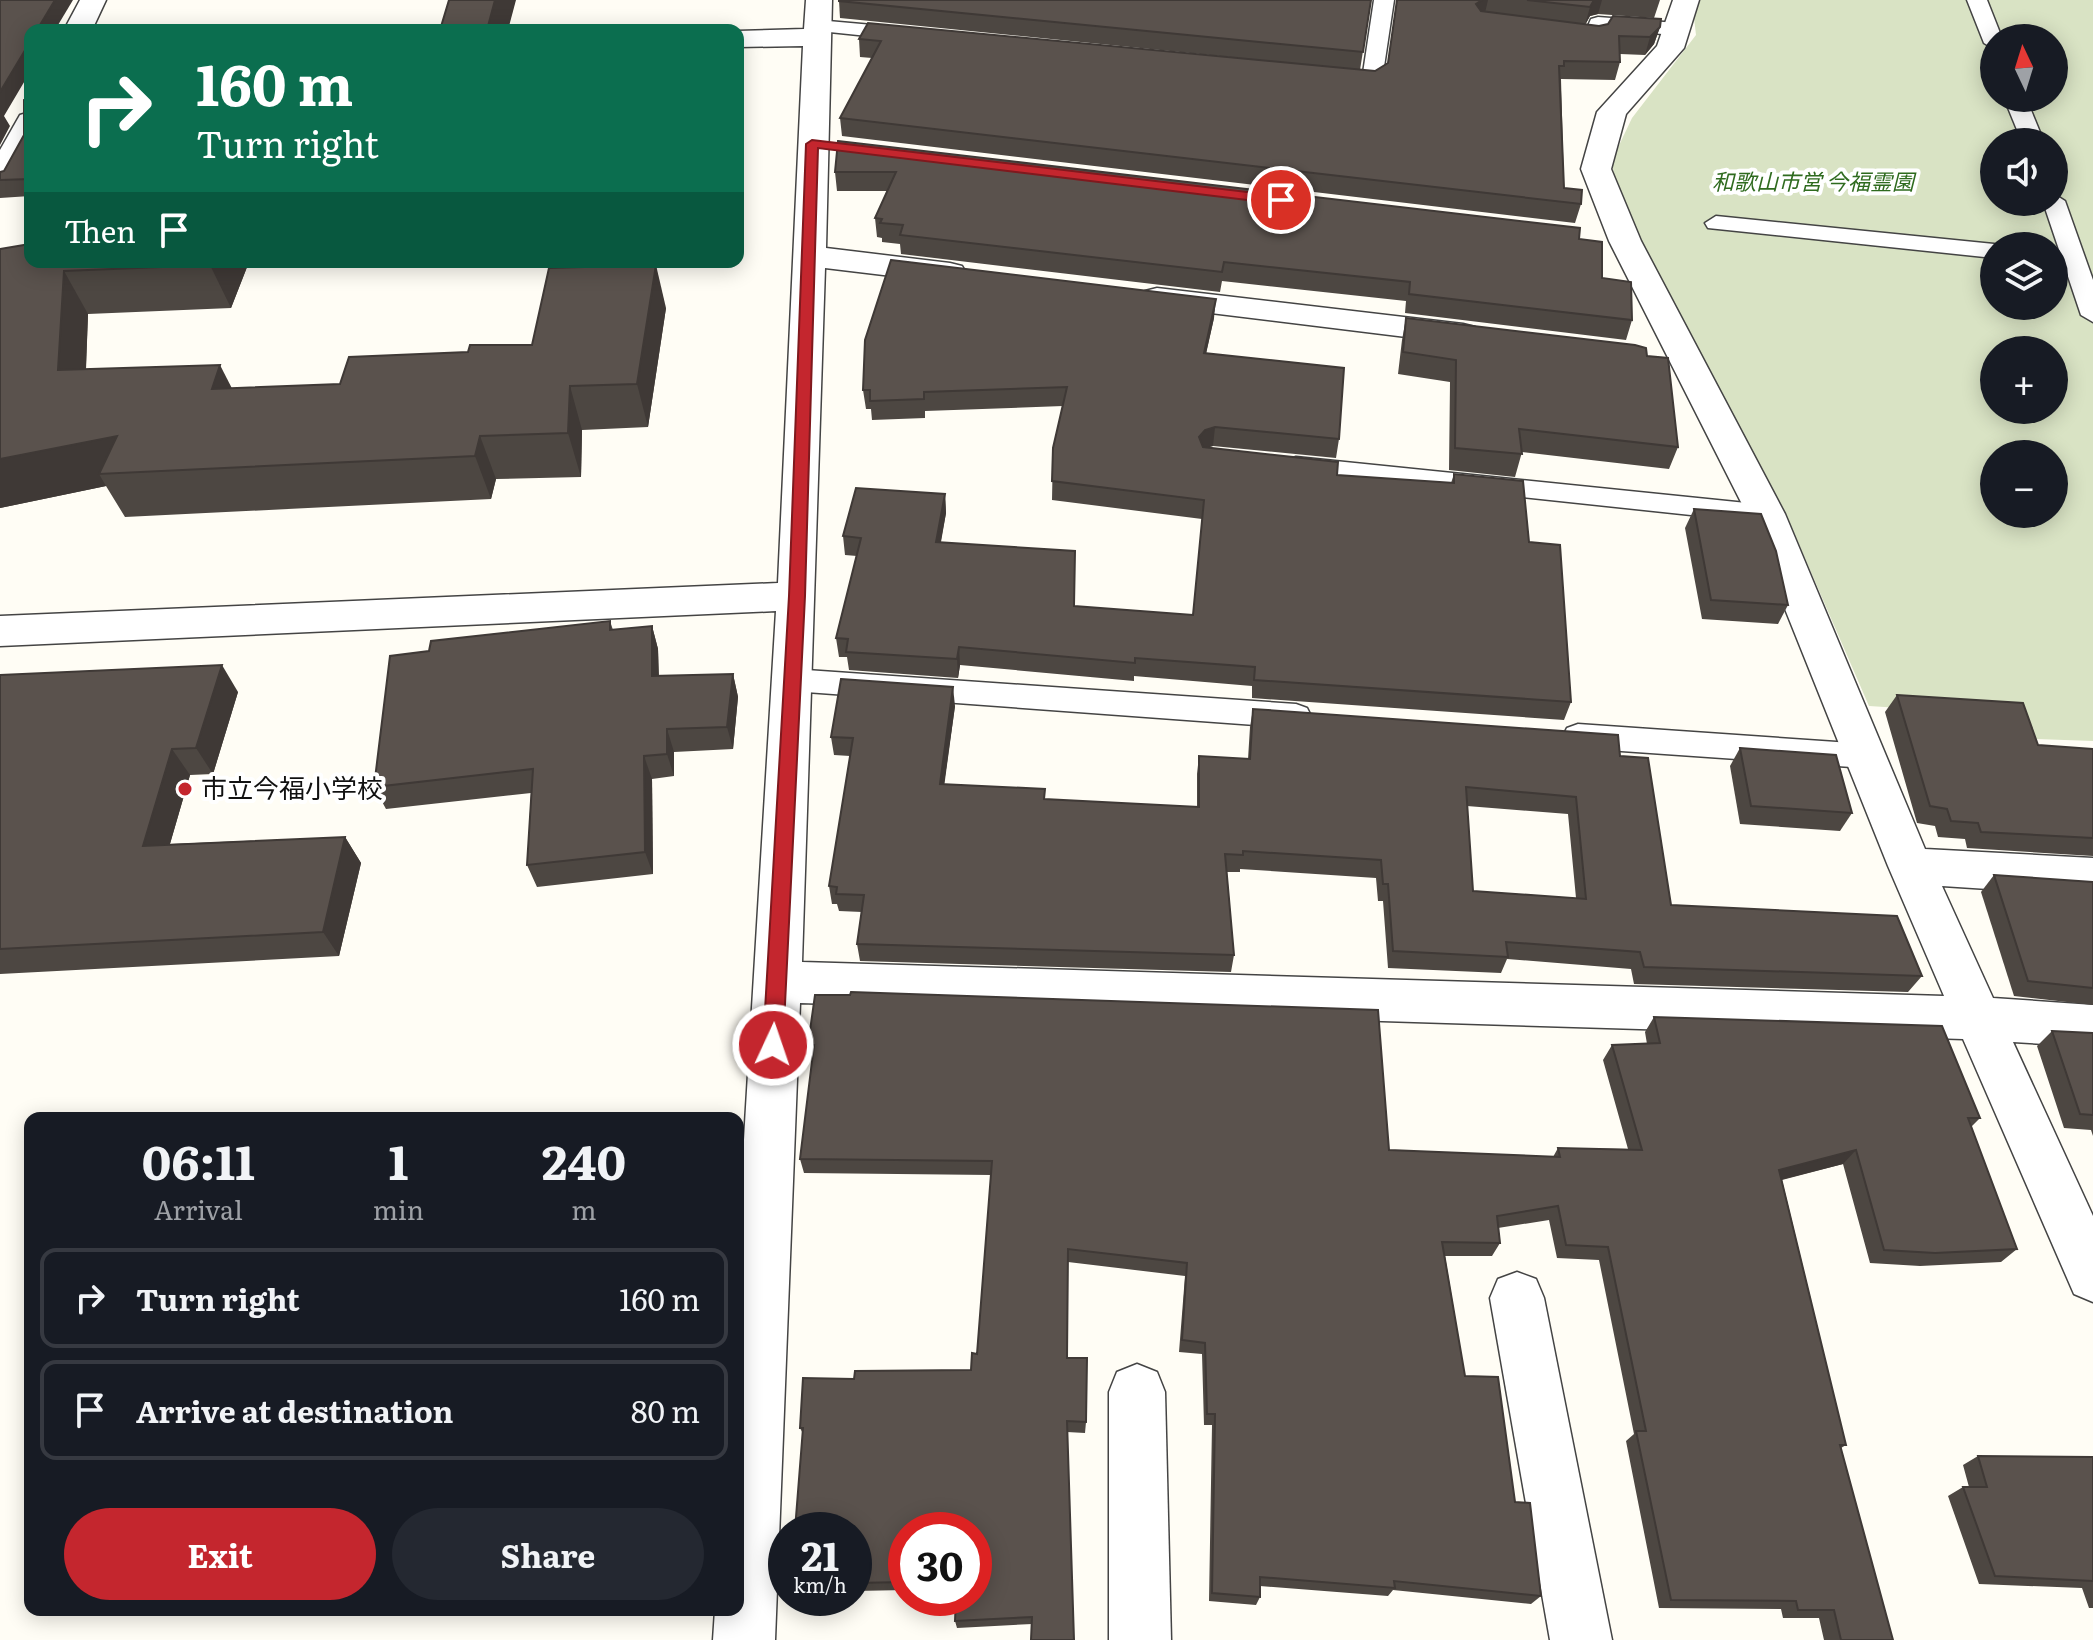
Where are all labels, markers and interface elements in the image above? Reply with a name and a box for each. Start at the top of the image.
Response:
north arrow [1980,24,2068,112]
map controls [1980,24,2068,528]
text: 160 m [196,40,353,123]
icon: right [64,56,168,160]
text: Turn right [196,116,379,169]
button: sound [1980,128,2068,216]
park label: 和歌山市営 今福霊園 [1712,164,1917,197]
pin [1247,166,1315,234]
icon: arrive [1259,178,1303,222]
text: Then [64,208,136,252]
icon: arrive [152,208,196,252]
button: layers [1980,232,2068,320]
button: + [1980,336,2068,424]
button: − [1980,440,2068,528]
place label: 市立今福小学校 [201,767,383,806]
marker: 市立今福小学校 [176,780,194,798]
position arrow [731,1003,815,1087]
text: 06:11 [142,1124,255,1195]
text: 1 [388,1124,408,1195]
text: 240 [542,1124,626,1195]
text: Arrival [154,1189,243,1228]
text: min [373,1189,424,1228]
text: m [571,1189,597,1228]
icon: right [68,1276,112,1320]
text: Turn right [136,1276,300,1320]
text: 160 m [619,1276,700,1320]
icon: arrive [68,1388,112,1432]
text: Arrive at destination [136,1388,453,1432]
text: 80 m [631,1388,700,1432]
button: Exit [64,1508,376,1600]
button: Share [392,1508,704,1600]
speed limit sign: 30 [888,1512,992,1616]
text: 21 [801,1524,839,1583]
text: km/h [793,1569,847,1599]

